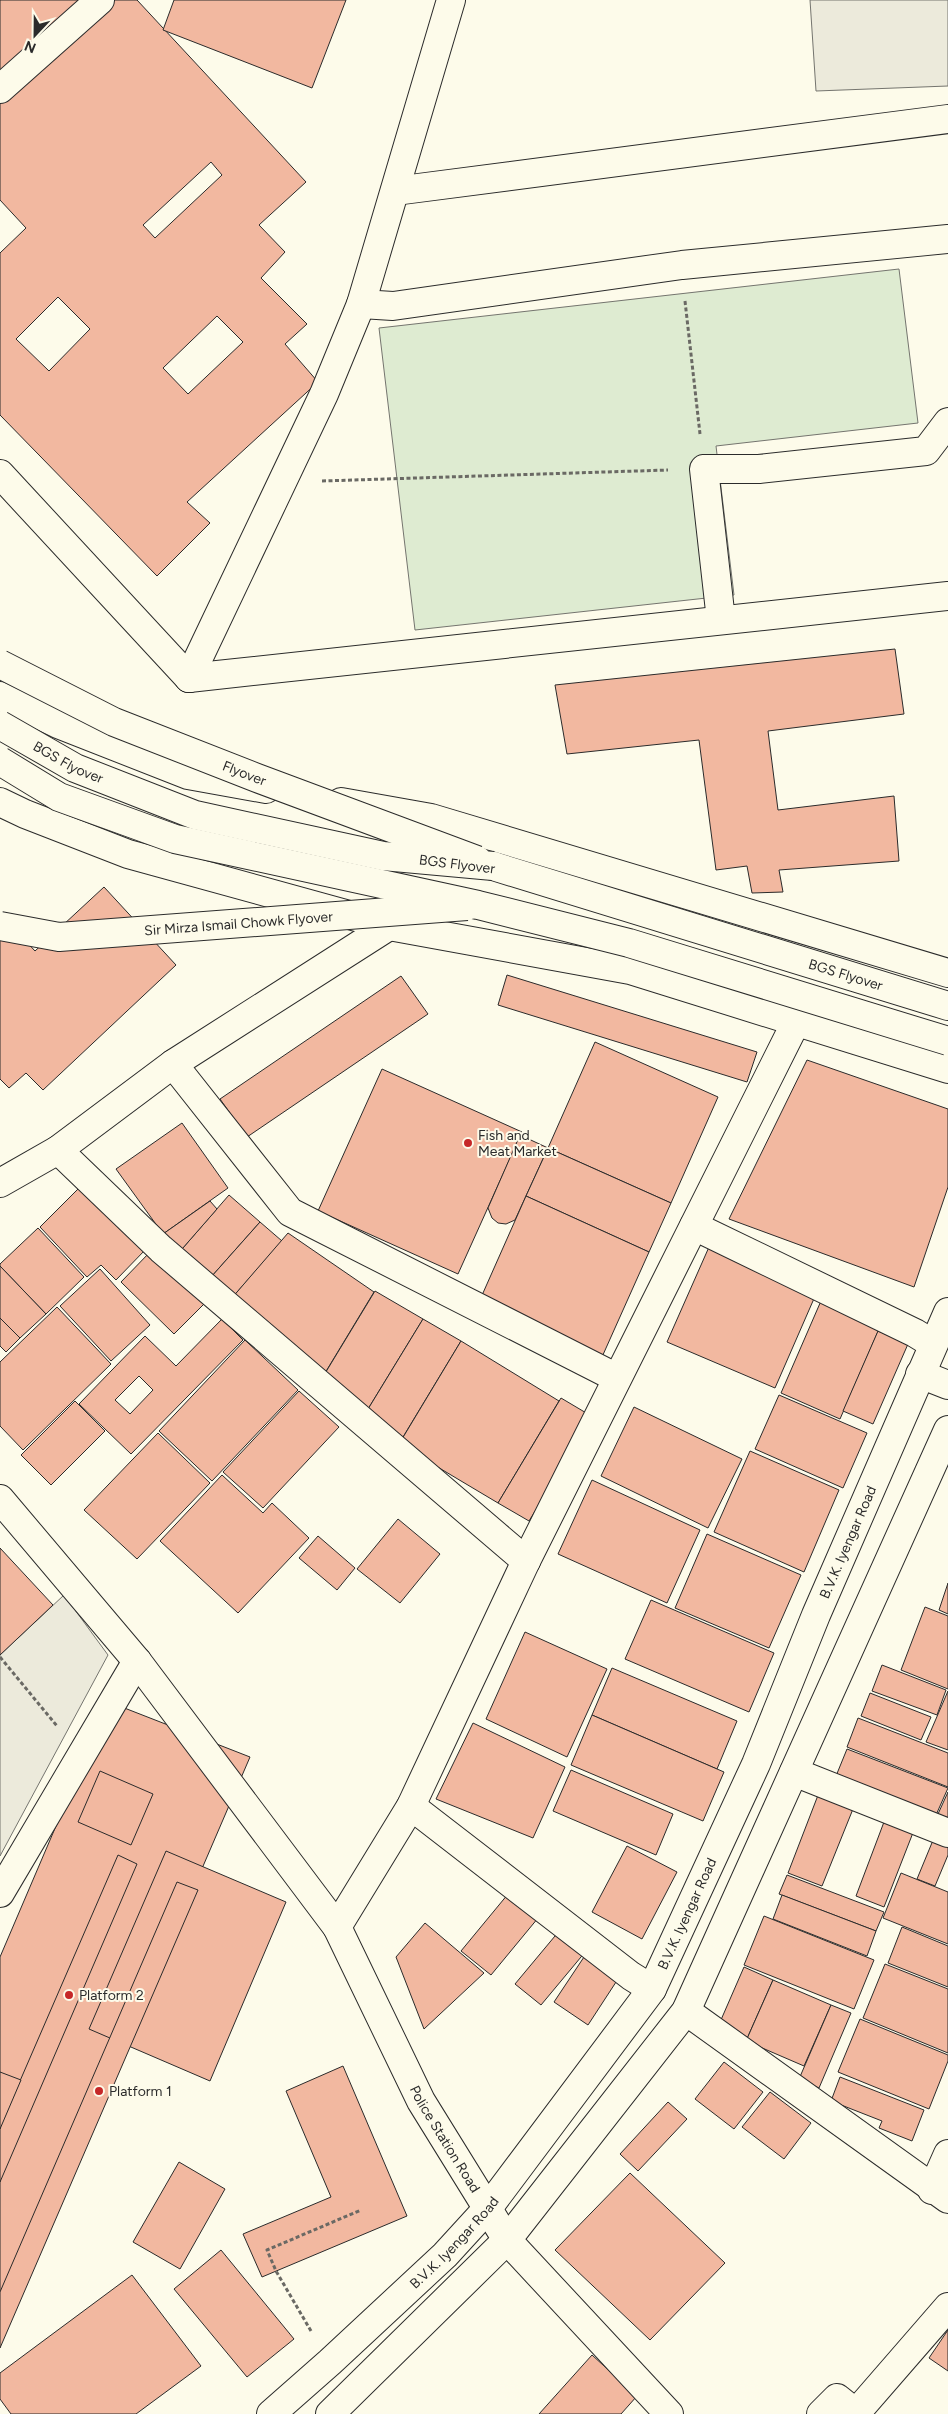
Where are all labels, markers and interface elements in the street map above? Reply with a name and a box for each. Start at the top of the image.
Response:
north arrow [10,10,60,60]
text: N [22,37,39,56]
street label: BGS Flyover [30,738,106,787]
street label: Flyover [220,757,269,790]
street label: BGS Flyover [418,851,496,878]
street label: Sir Mirza Ismail Chowk Flyover [144,908,334,940]
street label: BGS Flyover [806,956,885,994]
place label: Fish and Meat Market [478,1127,557,1160]
marker: Fish and Meat Market [462,1137,474,1149]
street label: B.V.K. Iyengar Road [816,1483,880,1601]
street label: B.V.K. Iyengar Road [654,1855,720,1973]
place label: Platform 2 [79,1987,144,2004]
marker: Platform 2 [63,1989,75,2001]
place label: Platform 1 [109,2083,172,2100]
street label: Police Station Road [406,2083,484,2196]
marker: Platform 1 [93,2085,105,2097]
street label: B.V.K. Iyengar Road [406,2193,503,2293]

